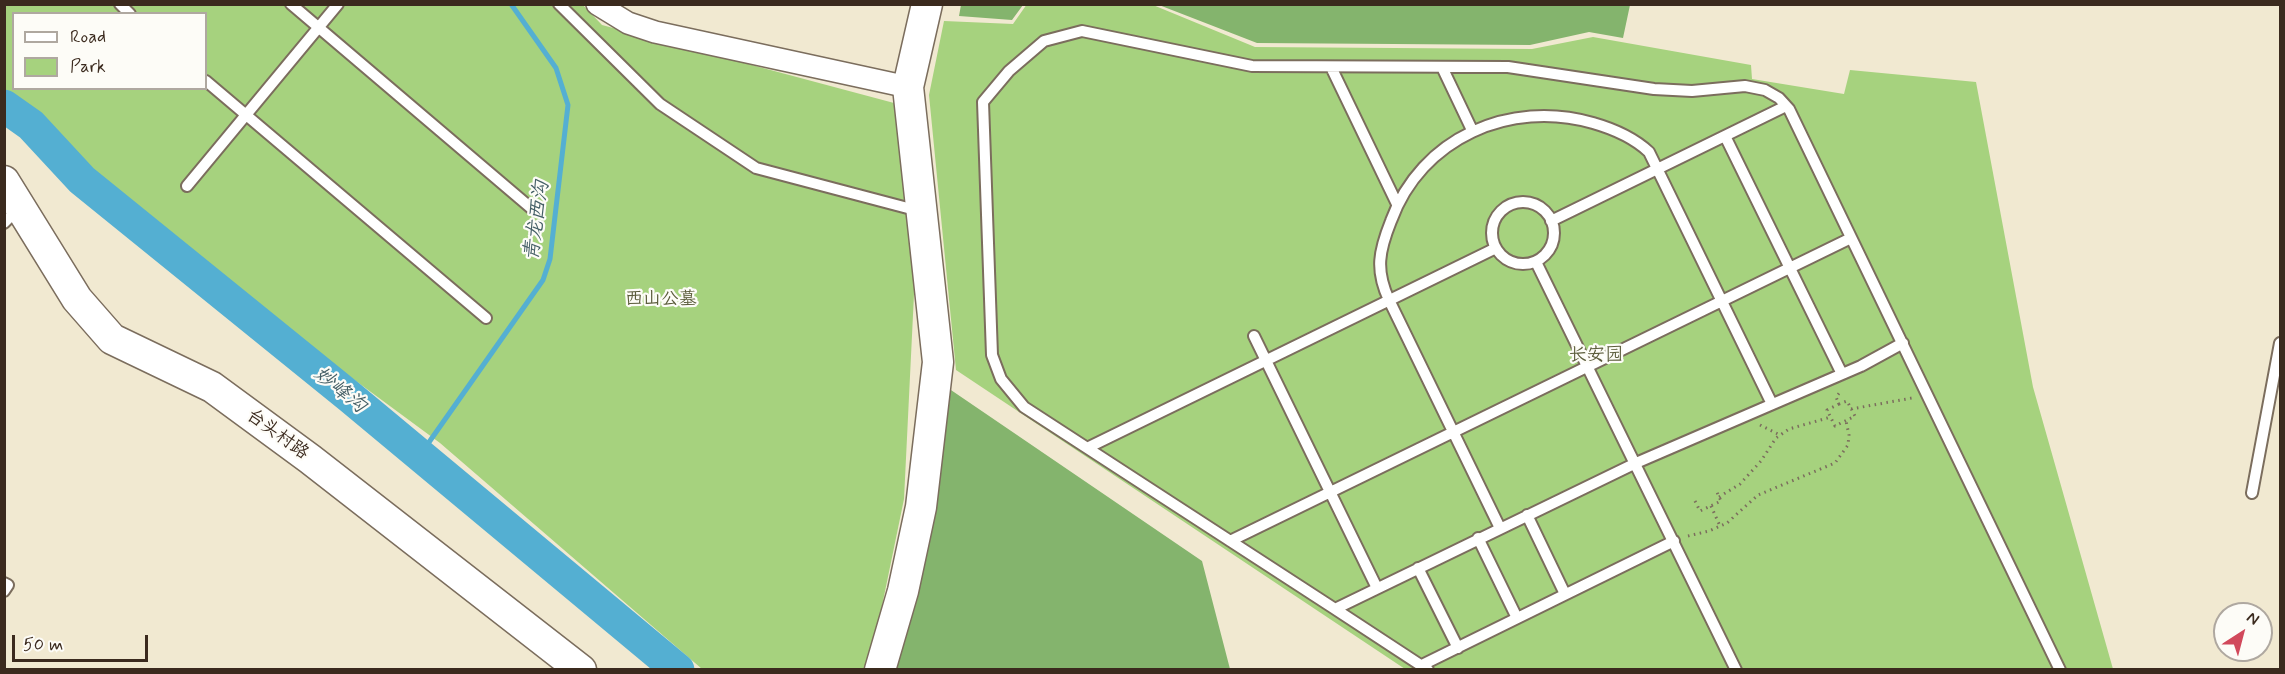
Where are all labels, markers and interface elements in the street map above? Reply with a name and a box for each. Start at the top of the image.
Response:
legend [12,12,207,90]
text: Road [70,25,106,49]
text: Park [70,55,106,79]
water label: 青龙西沟 [521,180,555,262]
park label: 西山公墓 [625,289,697,311]
park label: 长安园 [1569,345,1623,367]
water label: 妙峰沟 [308,363,370,419]
street label: 台头村路 [242,405,312,465]
north arrow [2213,602,2273,662]
text: N [2242,607,2263,630]
scale bar [15,623,152,661]
text: 50 m [23,633,63,657]

